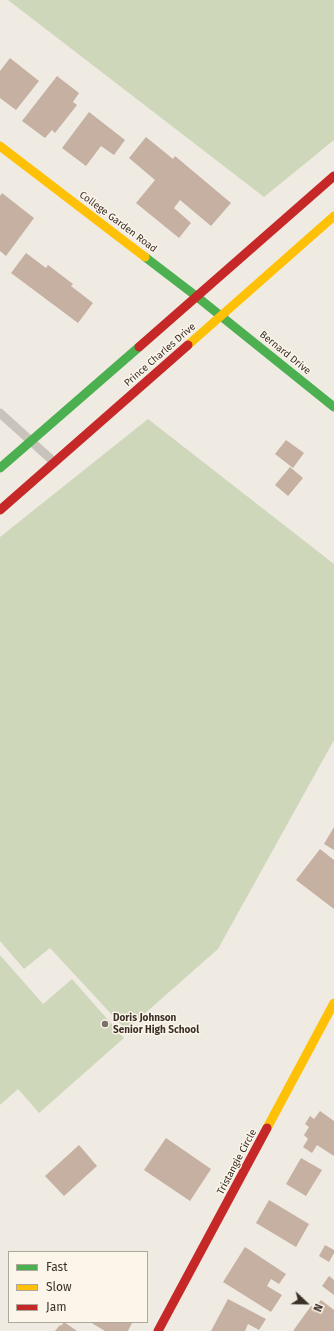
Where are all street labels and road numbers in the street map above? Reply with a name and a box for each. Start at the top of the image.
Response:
street label: College Garden Road [77,189,159,255]
street label: Prince Charles Drive [122,321,198,389]
street label: Bernard Drive [257,329,313,377]
street label: Tristangie Circle [215,1127,259,1197]

